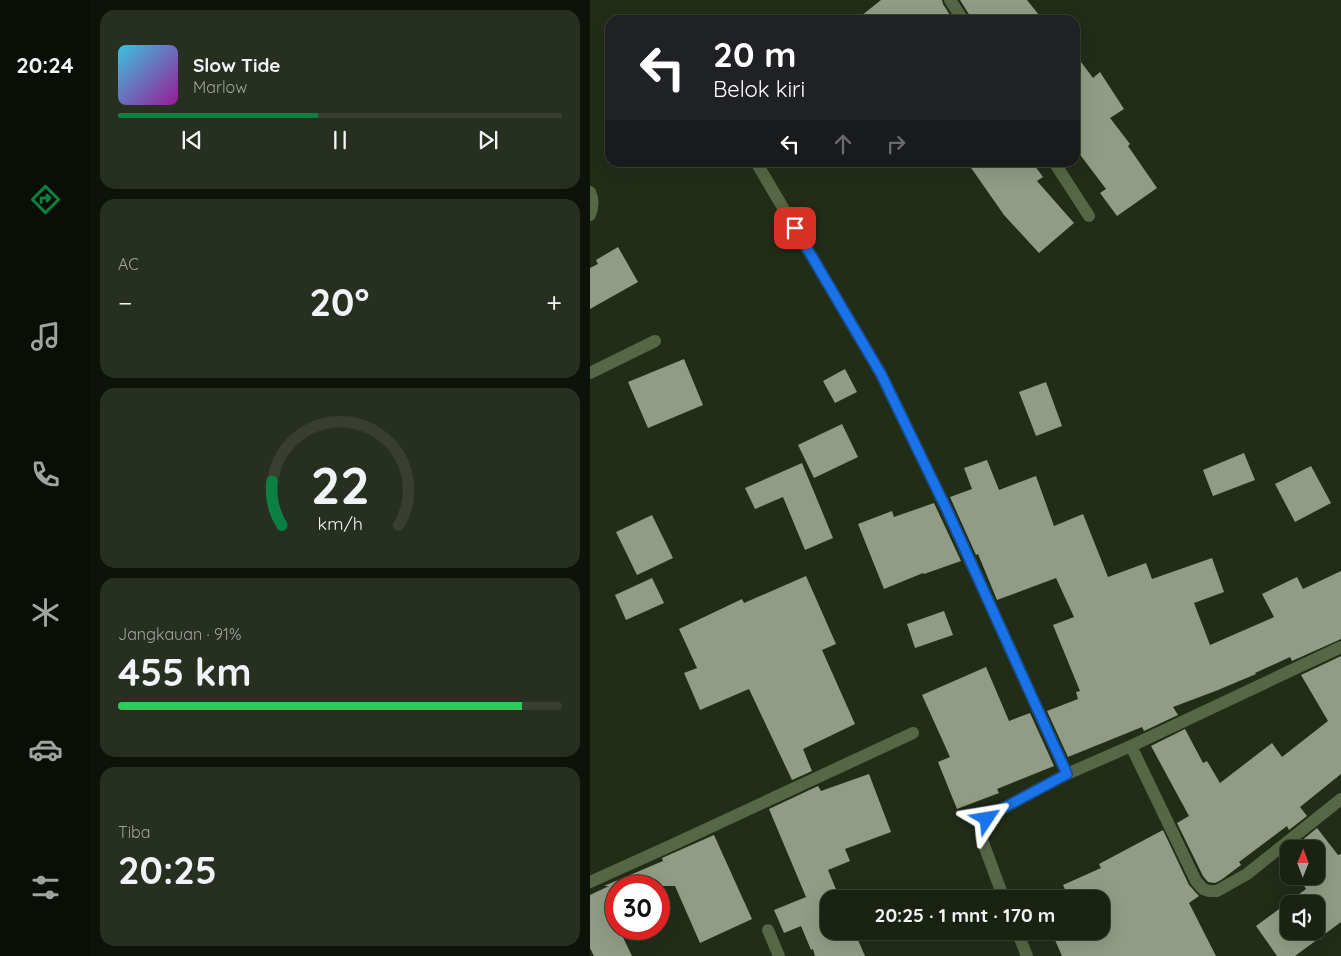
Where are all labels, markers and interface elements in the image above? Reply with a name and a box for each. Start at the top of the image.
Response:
text: 20 m [713,32,796,76]
icon: left [630,35,695,100]
text: 20:24 [16,51,74,79]
text: Slow Tide [193,53,281,77]
text: Belok kiri [713,75,805,103]
text: Marlow [193,77,247,97]
icon: previous [178,126,206,154]
icon: pause [326,126,354,154]
icon: next [474,126,502,154]
icon: left [776,130,804,158]
icon: ahead [829,130,857,158]
icon: right [882,130,910,158]
icon: directions [28,182,63,217]
pin [774,207,816,249]
icon: arrive [781,214,809,242]
text: AC [118,254,139,274]
text: 20° [309,278,369,326]
text: − [118,285,133,320]
text: + [546,285,562,320]
icon: music [28,319,63,354]
text: 22 [310,452,370,517]
icon: phone [28,457,63,492]
text: km/h [317,512,363,534]
icon: climate [28,595,63,630]
text: Jangkauan · 91% [118,624,241,644]
text: 455 km [118,648,251,696]
icon: car [28,732,63,767]
position arrow [960,792,1012,844]
text: Tiba [118,822,150,842]
north arrow [1280,840,1325,885]
map controls [1280,840,1325,940]
text: 20:25 [118,846,217,894]
icon: filters [28,870,63,905]
speed limit sign: 30 [605,875,670,940]
button: sound [1280,895,1325,940]
text: 20:25 · 1 mnt · 170 m [875,903,1055,927]

